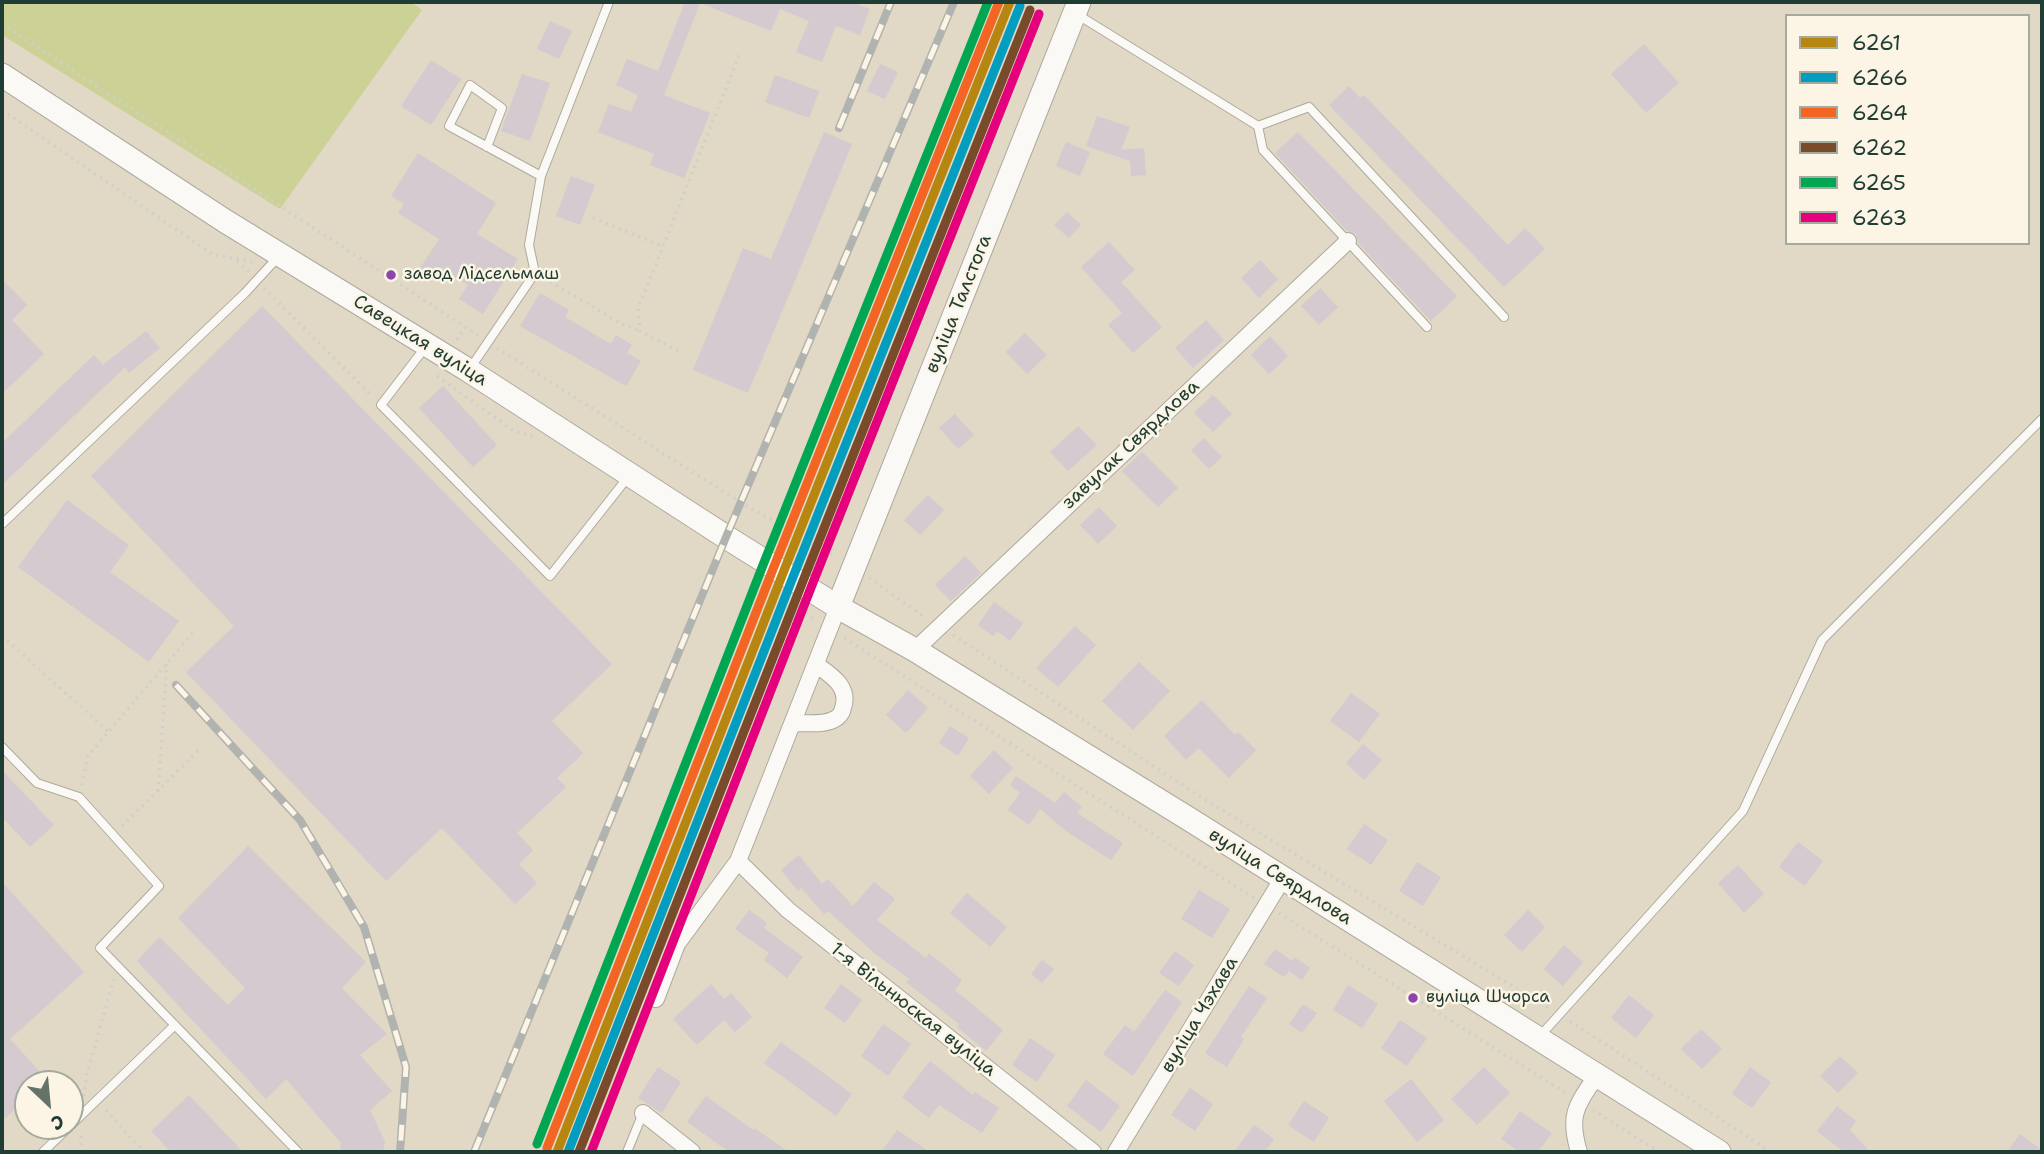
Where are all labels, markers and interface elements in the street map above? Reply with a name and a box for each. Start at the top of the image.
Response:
legend [1785,14,2030,245]
text: 6261 [1852,29,1901,57]
text: 6266 [1852,64,1908,92]
text: 6264 [1852,99,1908,127]
text: 6262 [1852,134,1907,162]
text: 6265 [1852,169,1906,197]
text: 6263 [1852,204,1907,232]
street label: вуліца Талстога [921,231,997,377]
place label: завод Лідсельмаш [404,265,559,285]
marker: завод Лідсельмаш [384,268,398,282]
street label: Савецкая вуліца [348,290,492,392]
street label: завулак Свярдлова [1058,375,1204,515]
street label: вуліца Свярдлова [1204,824,1356,930]
street label: 1-я Вільнюская вуліца [826,938,1000,1082]
street label: вуліца Чэхава [1156,953,1244,1077]
place label: вуліца Шчорса [1426,988,1550,1008]
marker: вуліца Шчорса [1406,991,1420,1005]
north arrow [14,1070,84,1140]
text: С [47,1109,68,1136]

